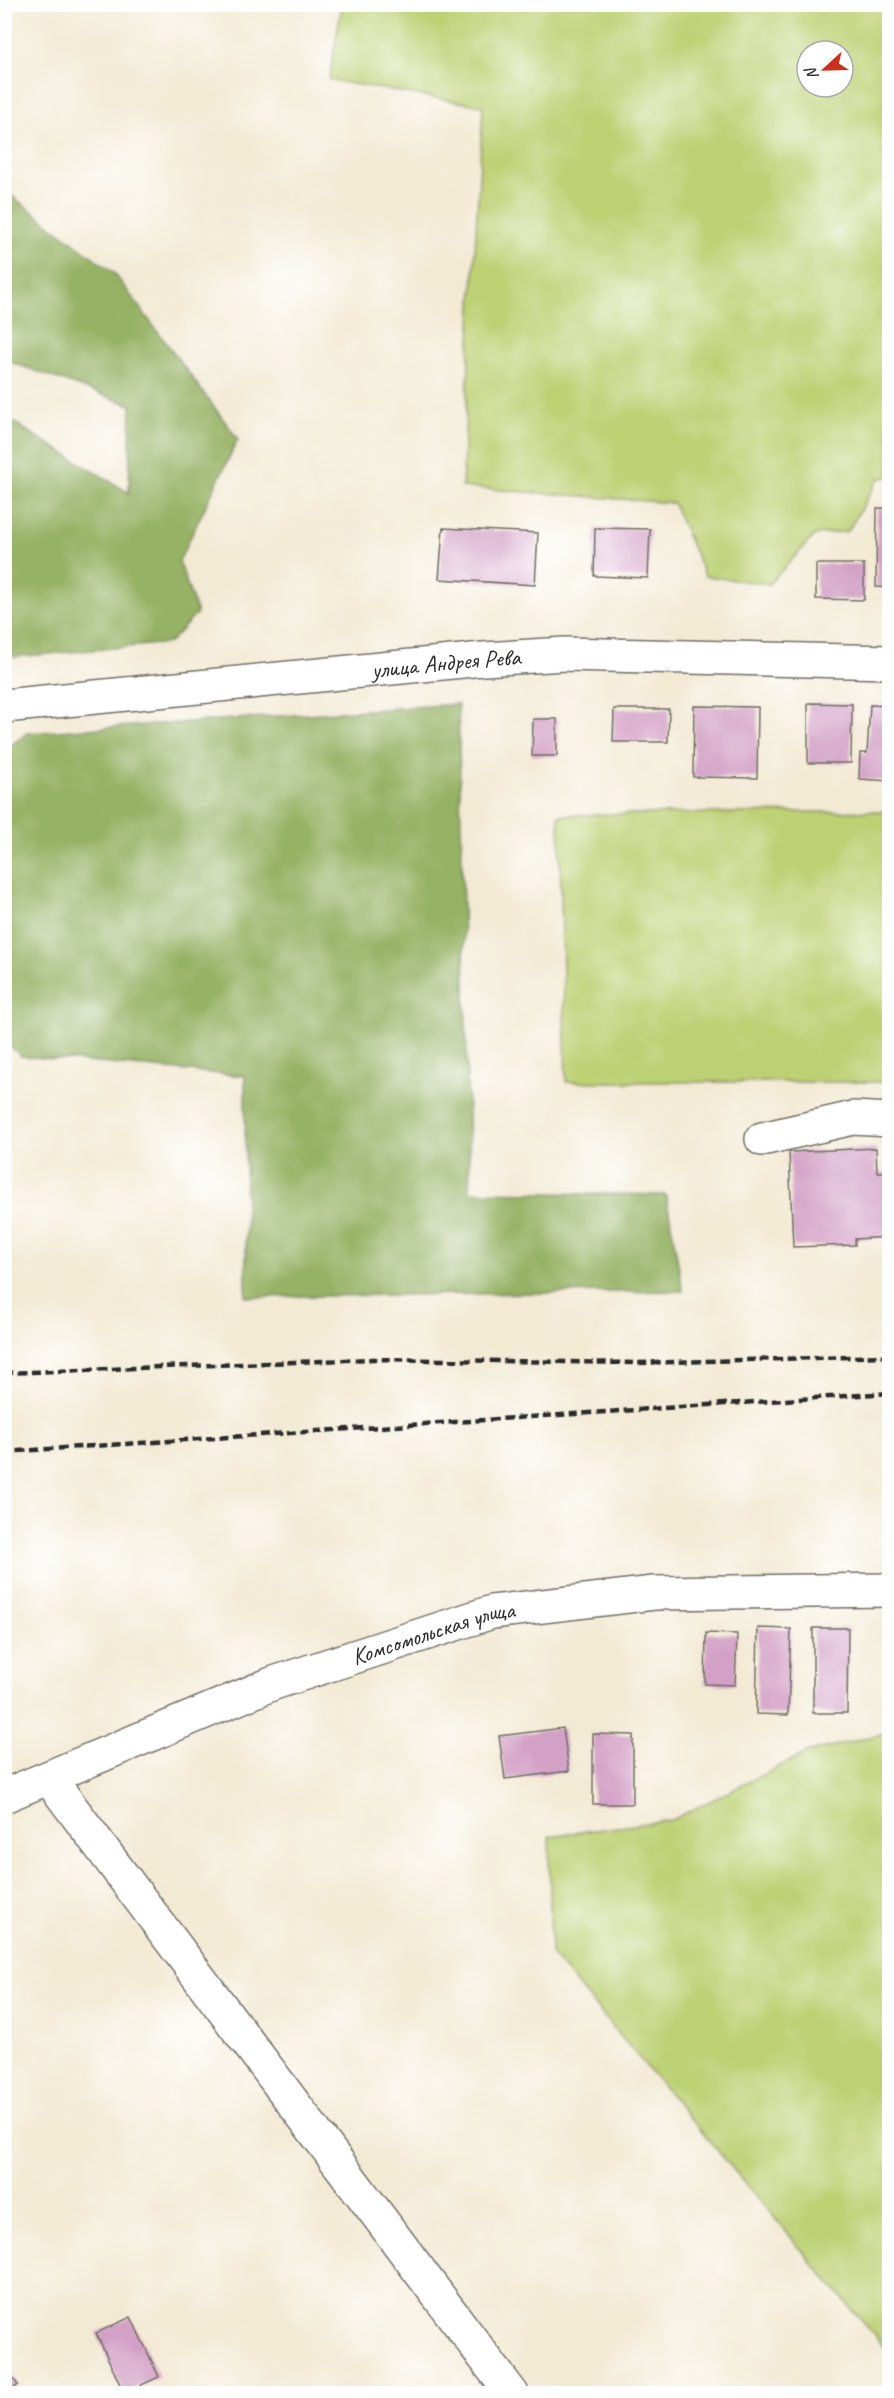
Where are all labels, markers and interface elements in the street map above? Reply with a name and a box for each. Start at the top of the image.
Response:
north arrow [795,39,855,99]
text: N [800,63,823,83]
street label: улица Андрея Рева [368,642,523,685]
street label: Комсомольская улица [348,1594,518,1672]

